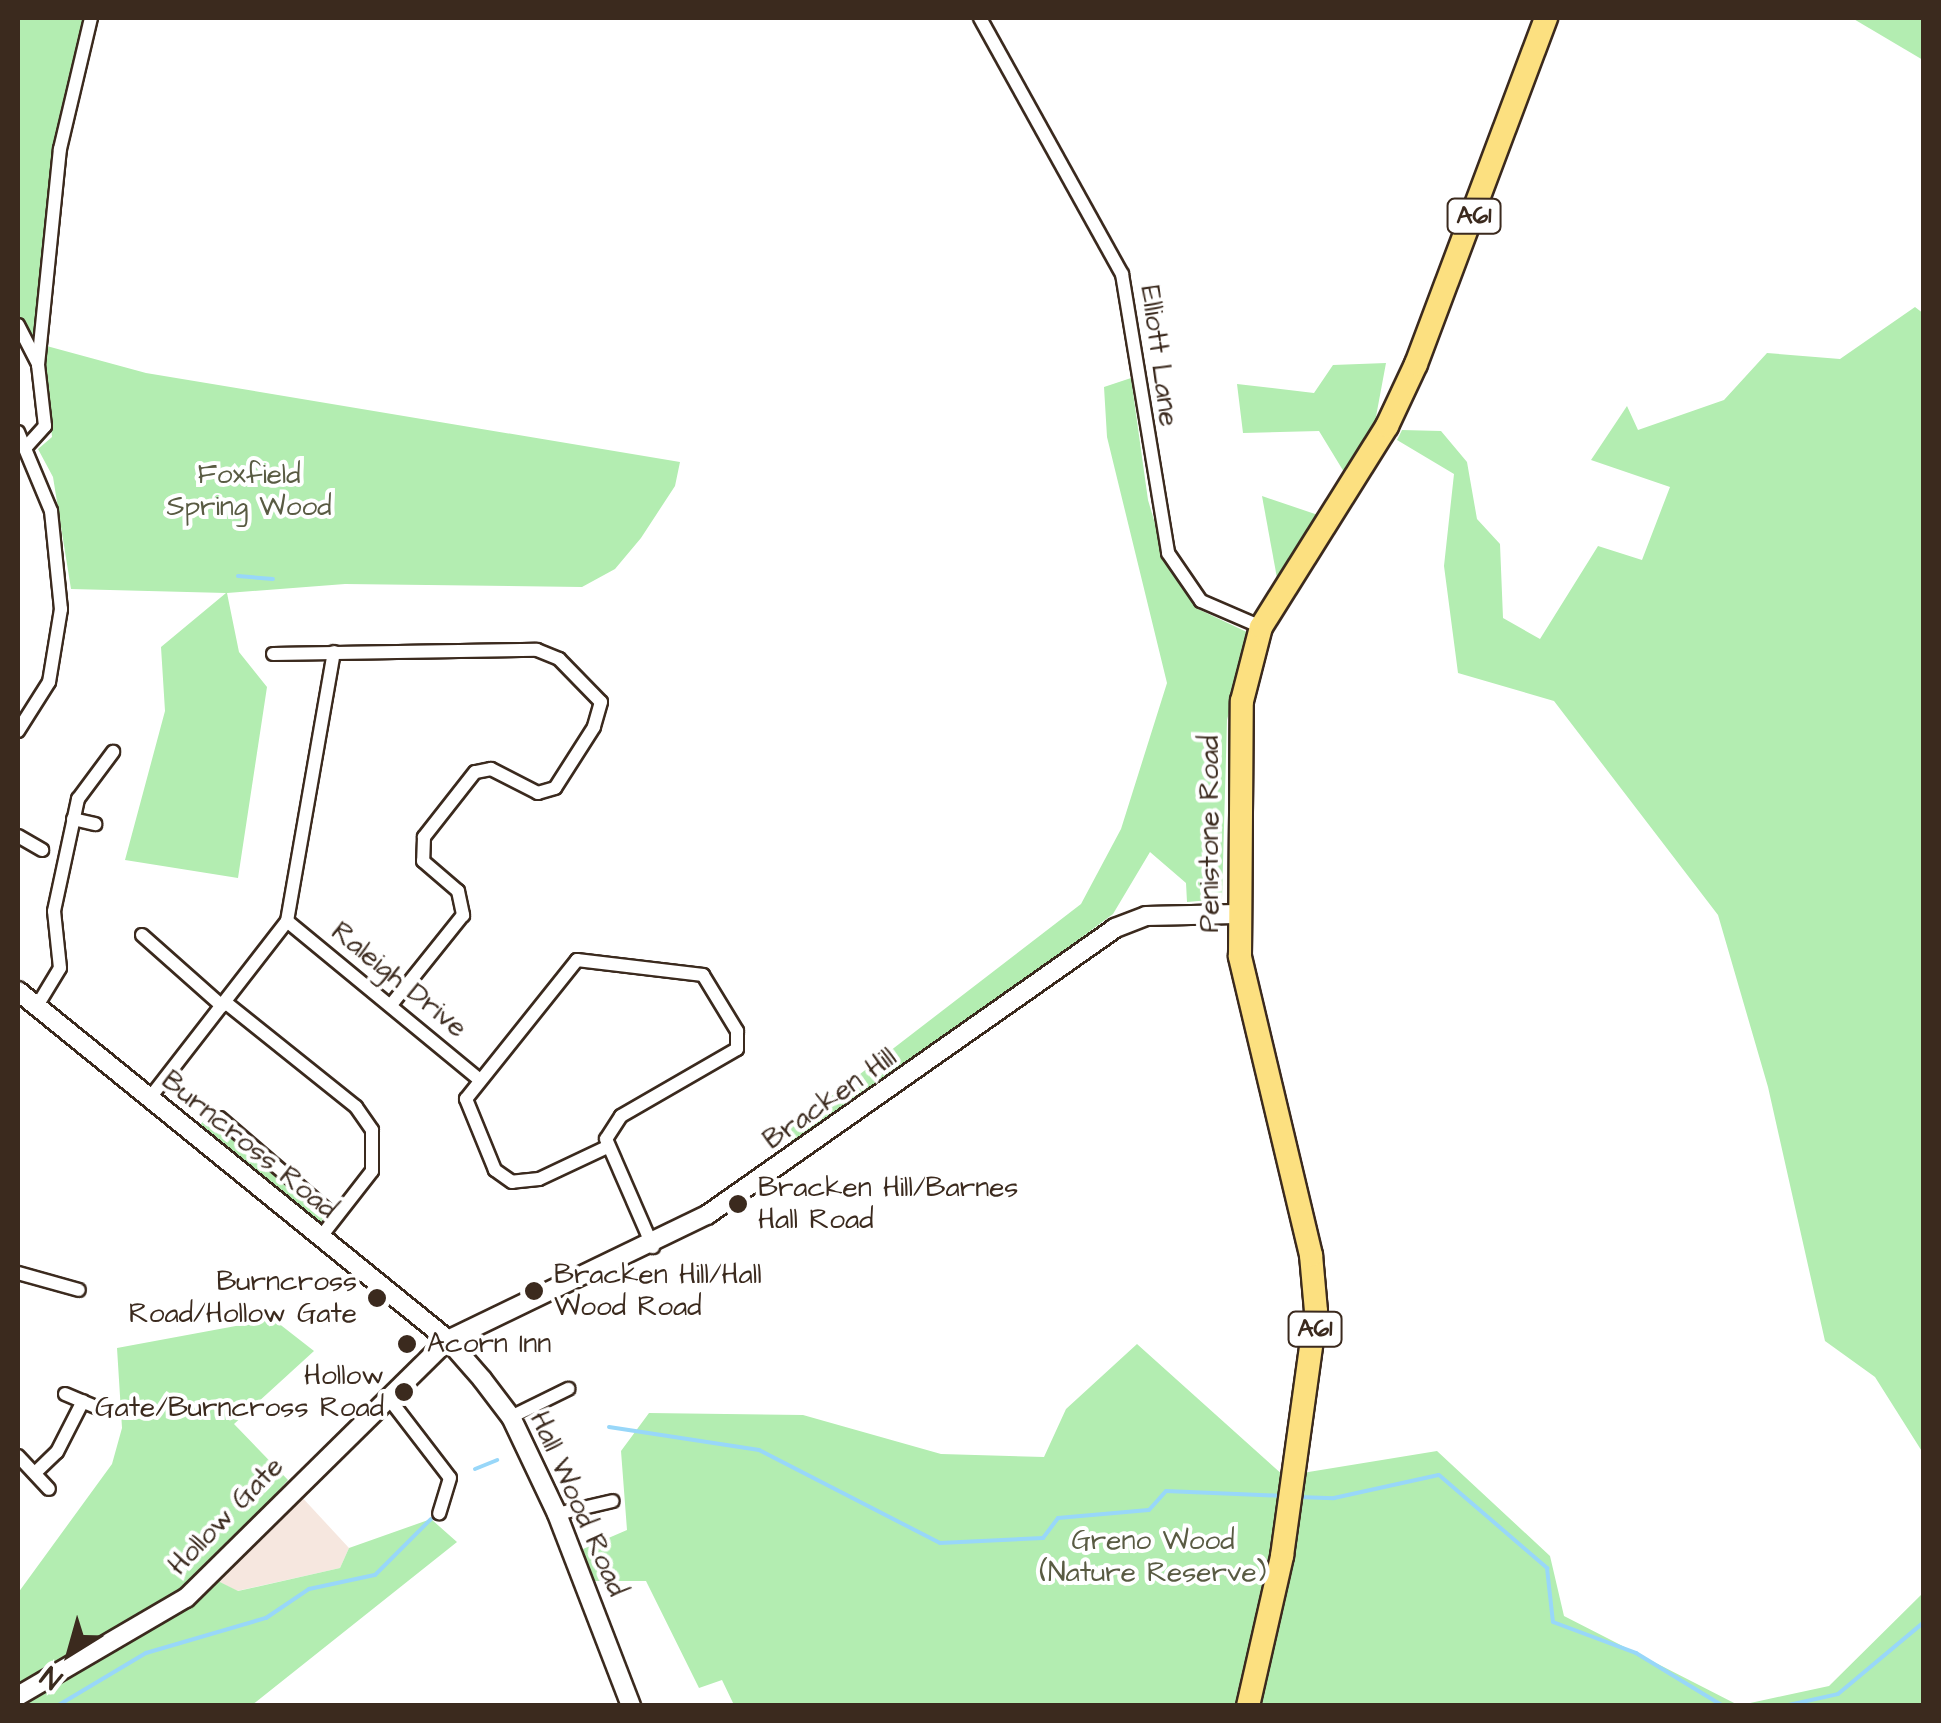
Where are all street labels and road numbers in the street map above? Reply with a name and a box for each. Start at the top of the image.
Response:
road number: A61 [1446,196,1502,236]
street label: Elliott Lane [1132,283,1186,429]
street label: Penistone Road [1193,735,1227,933]
street label: Raleigh Drive [324,915,474,1045]
street label: Bracken Hill [757,1041,903,1157]
street label: Burncross Road [154,1064,344,1226]
road number: A61 [1288,1309,1342,1349]
street label: Hall Wood Road [522,1406,634,1602]
street label: Hollow Gate [161,1450,291,1582]

